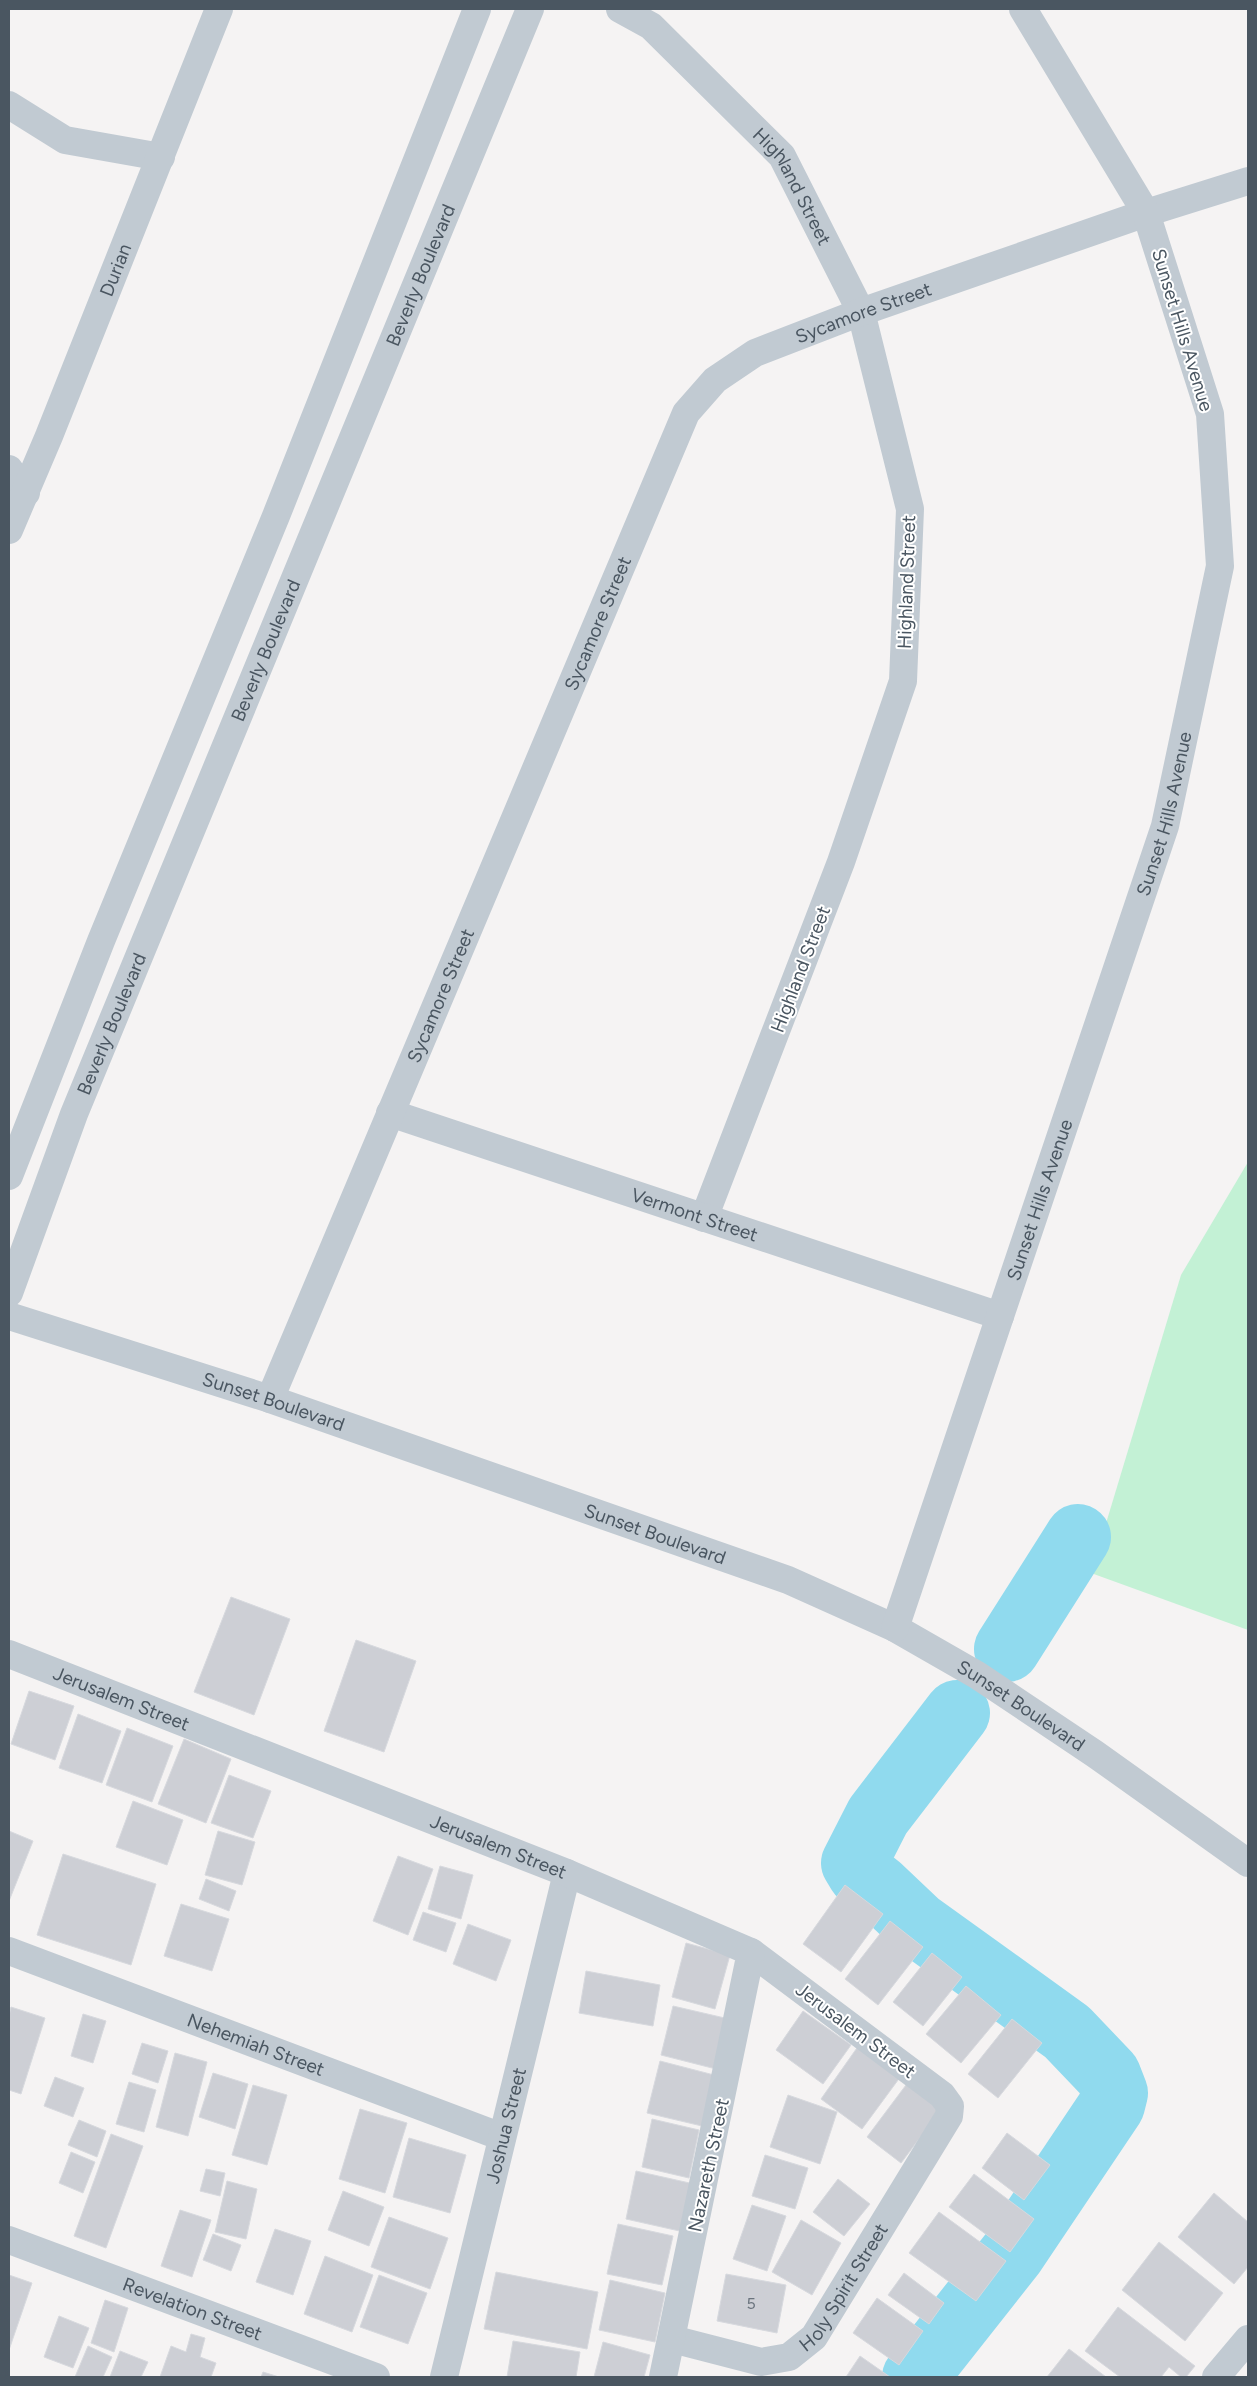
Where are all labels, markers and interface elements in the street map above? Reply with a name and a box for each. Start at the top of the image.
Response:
street label: Highland Street [748,123,836,249]
street label: Beverly Boulevard [381,201,460,350]
street label: Durian [95,240,136,300]
street label: Sunset Hills Avenue [1147,246,1218,414]
street label: Sycamore Street [792,277,935,348]
street label: Highland Street [893,515,920,649]
street label: Sycamore Street [559,553,636,694]
street label: Beverly Boulevard [226,576,305,725]
street label: Sunset Hills Avenue [1131,730,1197,899]
street label: Highland Street [766,903,835,1036]
street label: Sycamore Street [402,925,479,1066]
street label: Beverly Boulevard [72,950,151,1098]
street label: Sunset Hills Avenue [1002,1116,1078,1284]
street label: Vermont Street [628,1183,761,1247]
street label: Sunset Boulevard [200,1367,348,1436]
street label: Sunset Boulevard [581,1499,729,1569]
street label: Sunset Boulevard [953,1655,1089,1756]
street label: Jerusalem Street [50,1662,193,1736]
street label: Jerusalem Street [427,1810,570,1884]
street label: Jerusalem Street [791,1978,920,2083]
street label: Nehemiah Street [184,2008,328,2081]
street label: Joshua Street [481,2065,531,2186]
street label: Nazareth Street [683,2096,734,2234]
street label: Holy Spirit Street [795,2219,893,2356]
street label: Revelation Street [119,2273,265,2346]
house number: 5 [746,2294,756,2313]

